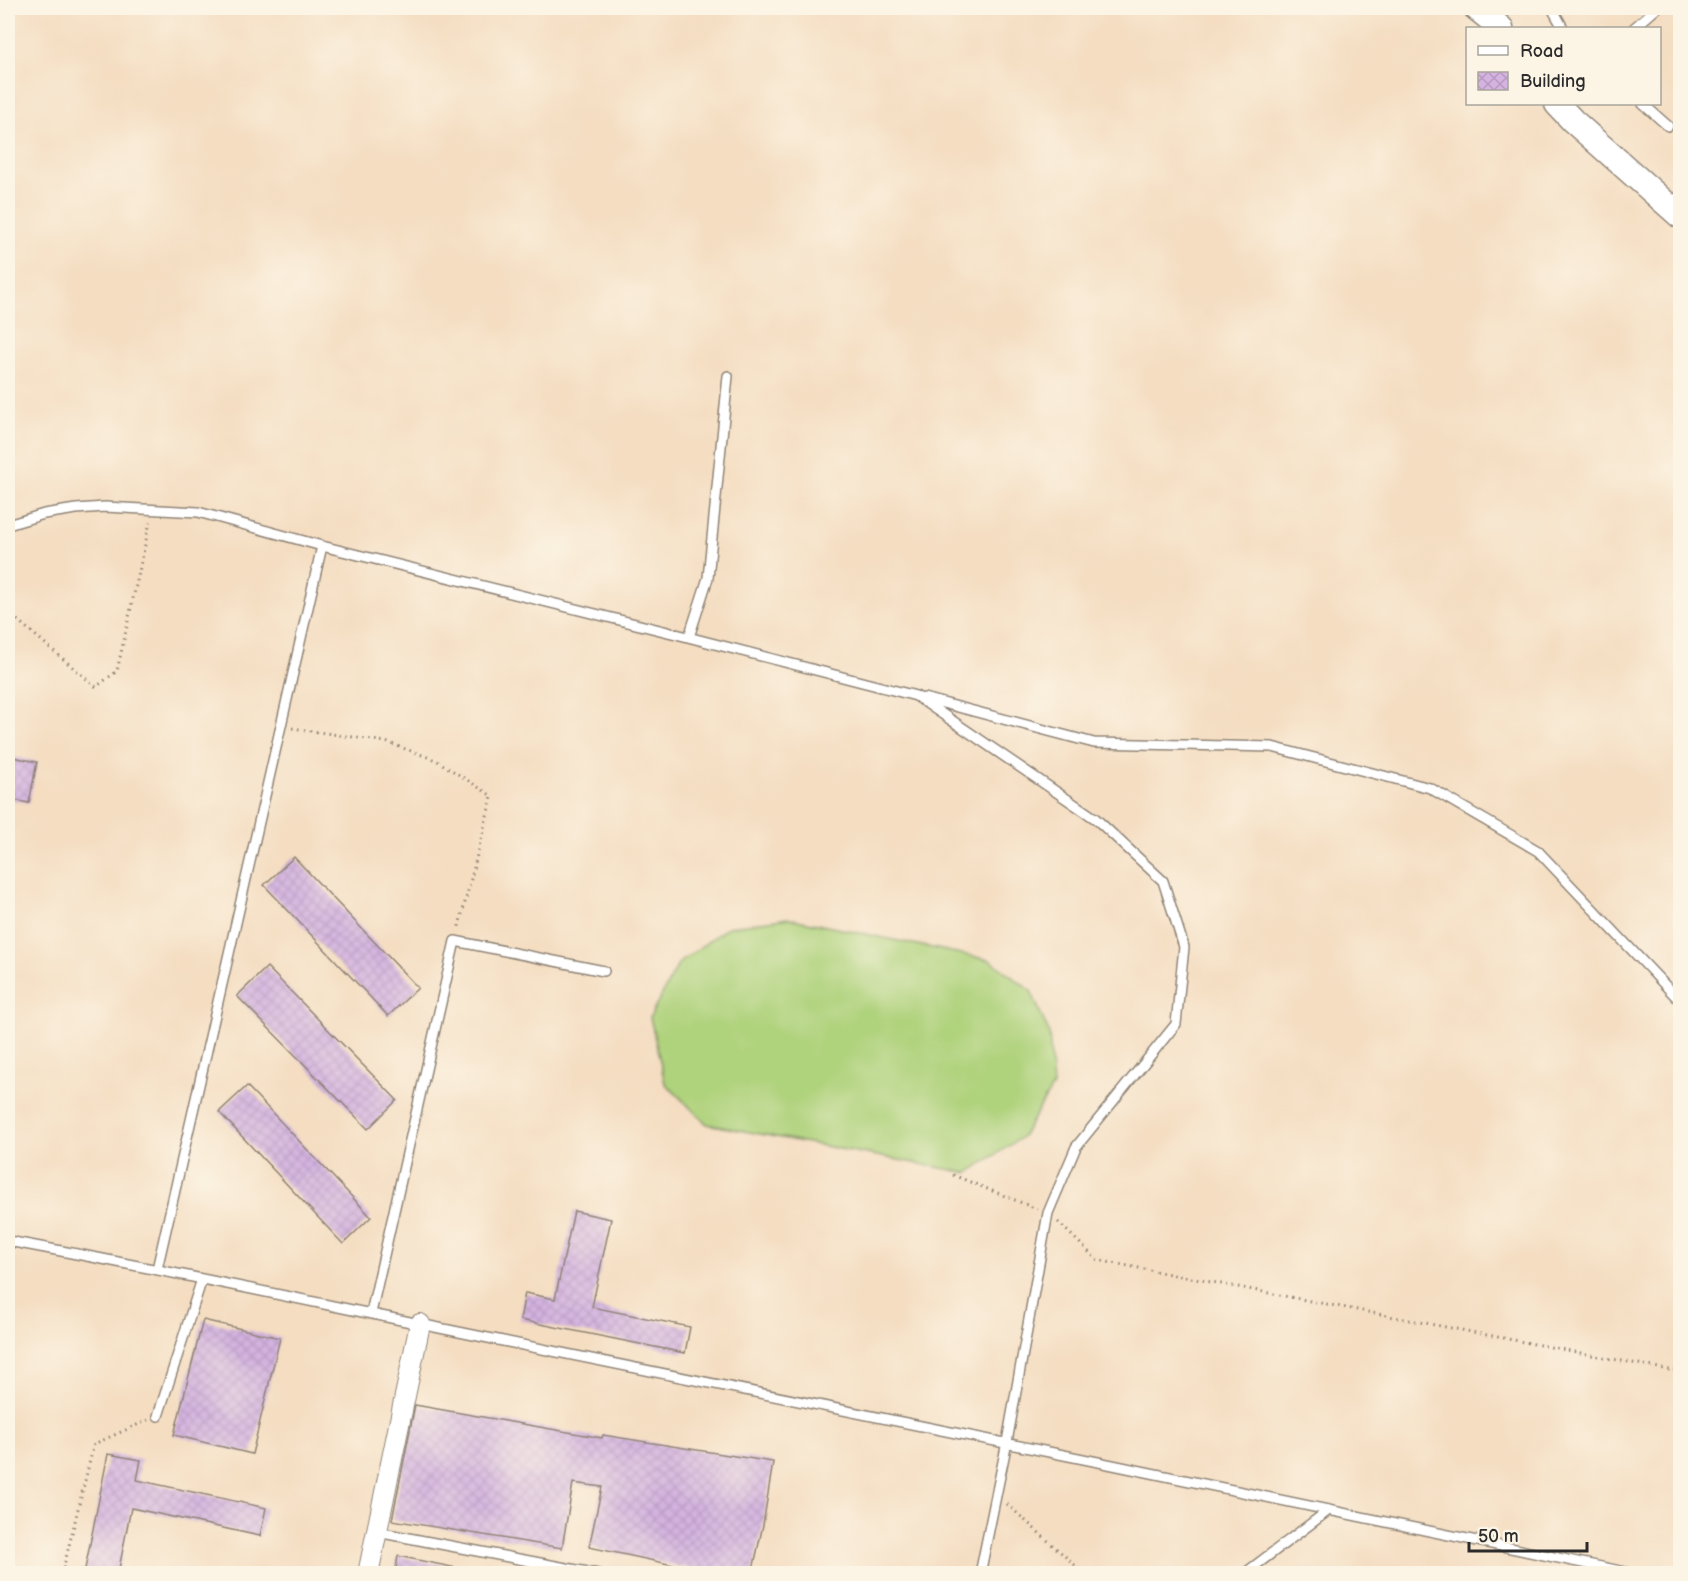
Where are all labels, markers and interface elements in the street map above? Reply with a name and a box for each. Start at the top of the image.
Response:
legend [1466,27,1661,105]
text: Road [1520,41,1564,62]
text: Building [1520,71,1586,92]
scale bar [1469,1515,1588,1553]
text: 50 m [1478,1526,1519,1547]

